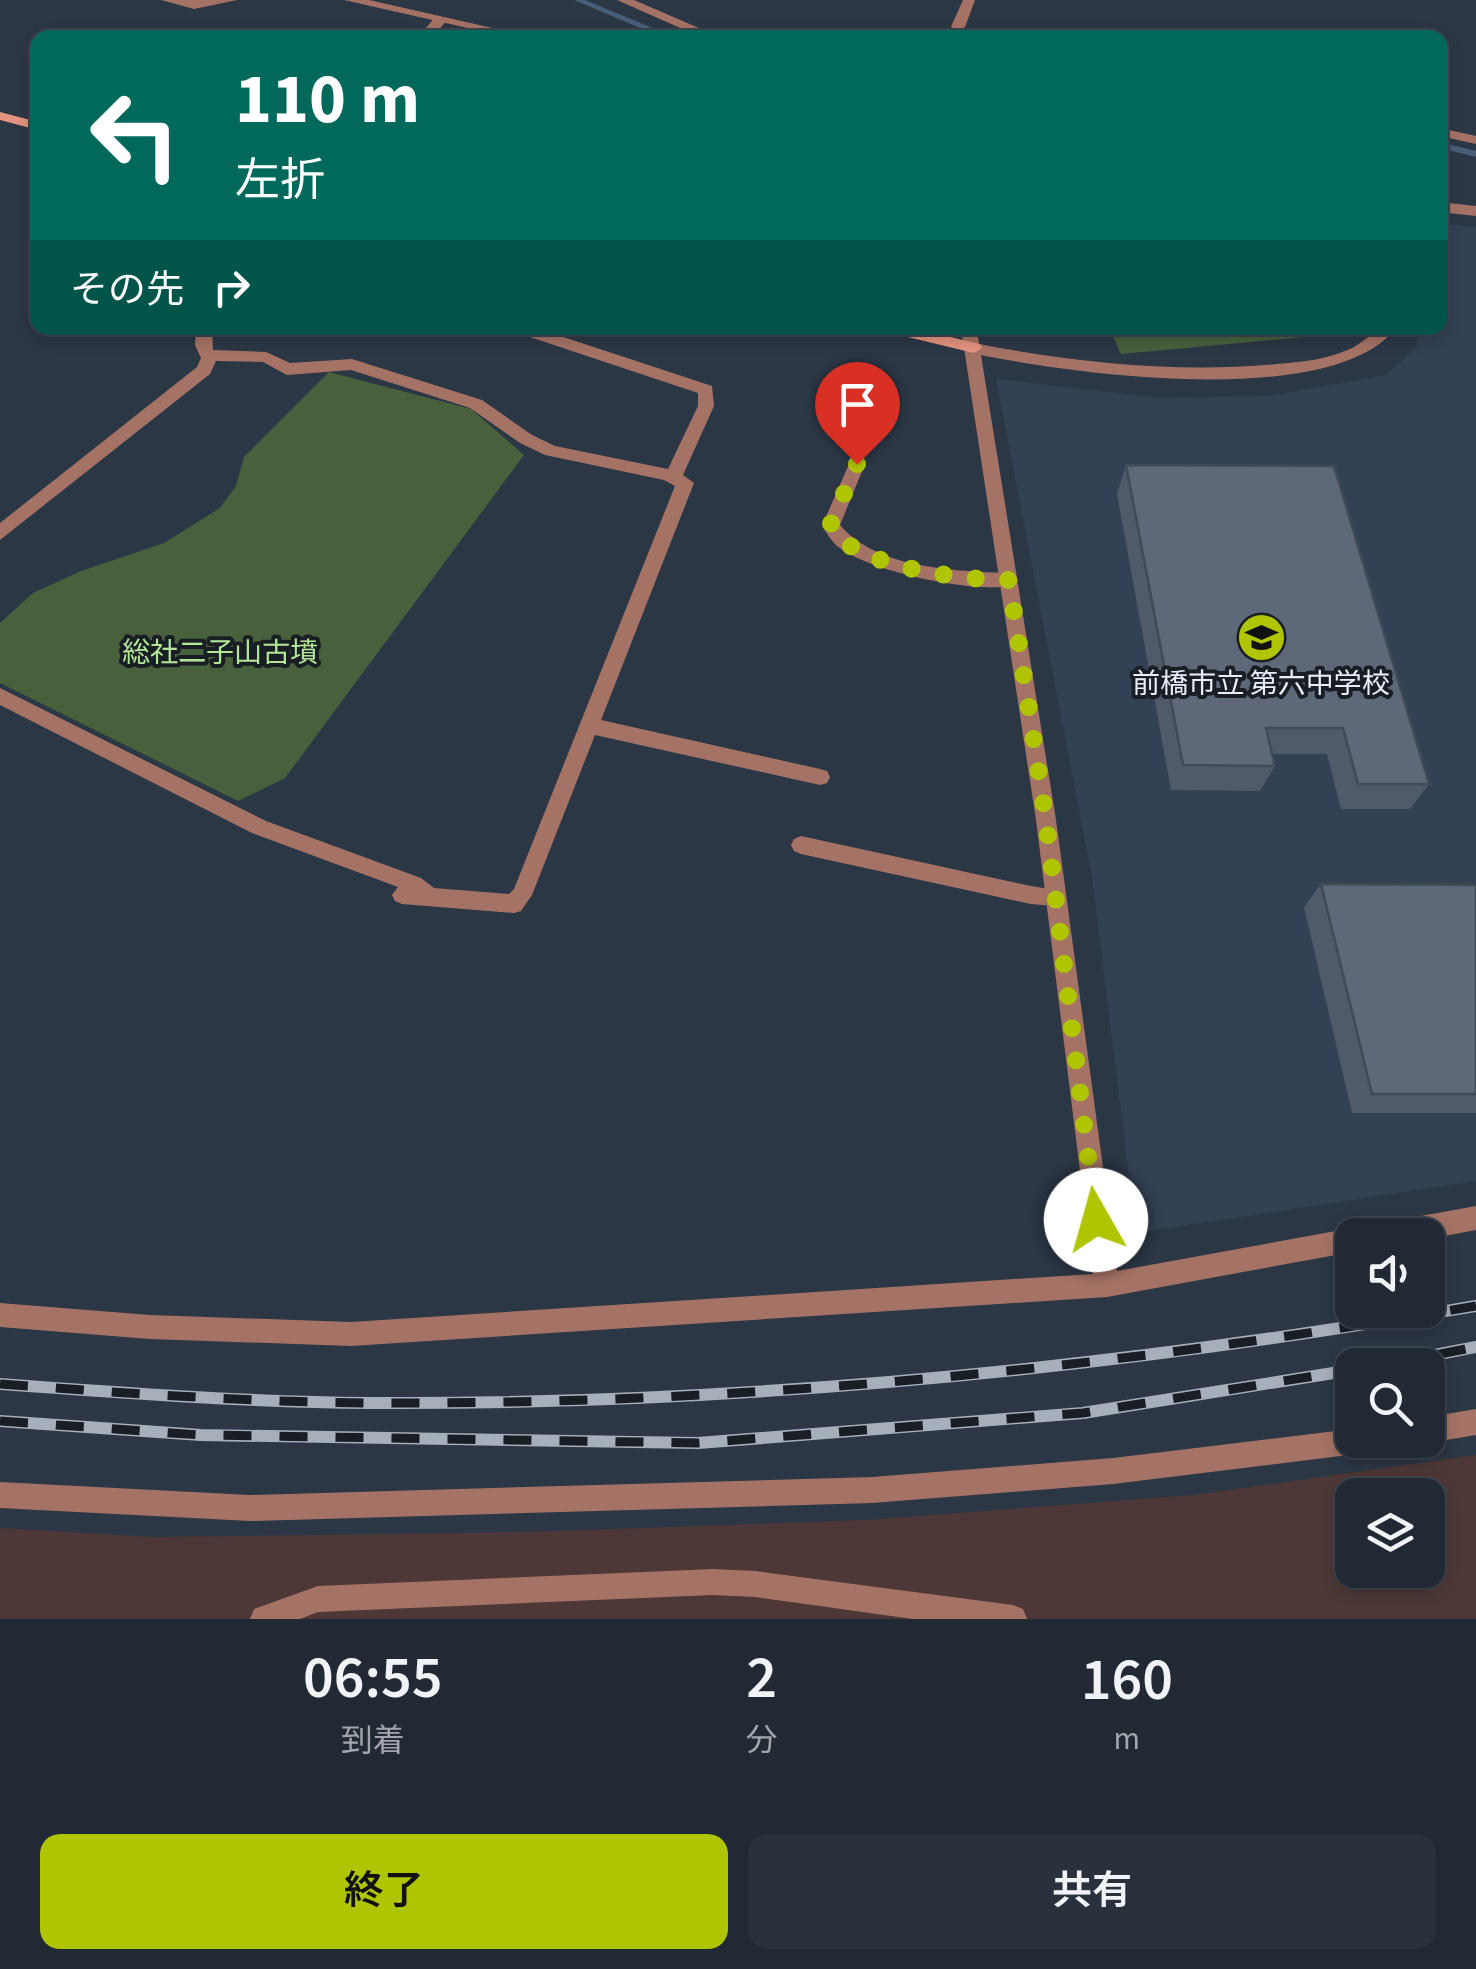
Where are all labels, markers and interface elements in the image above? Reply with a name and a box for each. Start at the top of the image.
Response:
text: 110 m [235,50,420,150]
icon: left [70,70,200,200]
text: 左折 [235,149,325,213]
icon: right [204,260,259,315]
text: その先 [70,263,184,317]
pin [815,362,900,465]
icon: arrive [830,377,885,432]
school or university icon: 前橋市立 第六中学校 [1235,611,1287,663]
park label: 総社二子山古墳 [122,633,318,673]
place label: 前橋市立 第六中学校 [1132,664,1390,704]
position arrow [1044,1168,1148,1272]
map controls [1335,1218,1445,1588]
button: sound [1335,1218,1445,1328]
button: search [1335,1348,1445,1458]
button: layers [1335,1478,1445,1588]
text: 06:55 [303,1636,443,1721]
text: 2 [746,1636,777,1721]
text: 160 [1081,1638,1173,1723]
text: m [1114,1716,1140,1762]
text: 到着 [341,1718,405,1764]
text: 分 [746,1718,778,1764]
button: 終了 [40,1834,728,1949]
button: 共有 [748,1834,1436,1949]

